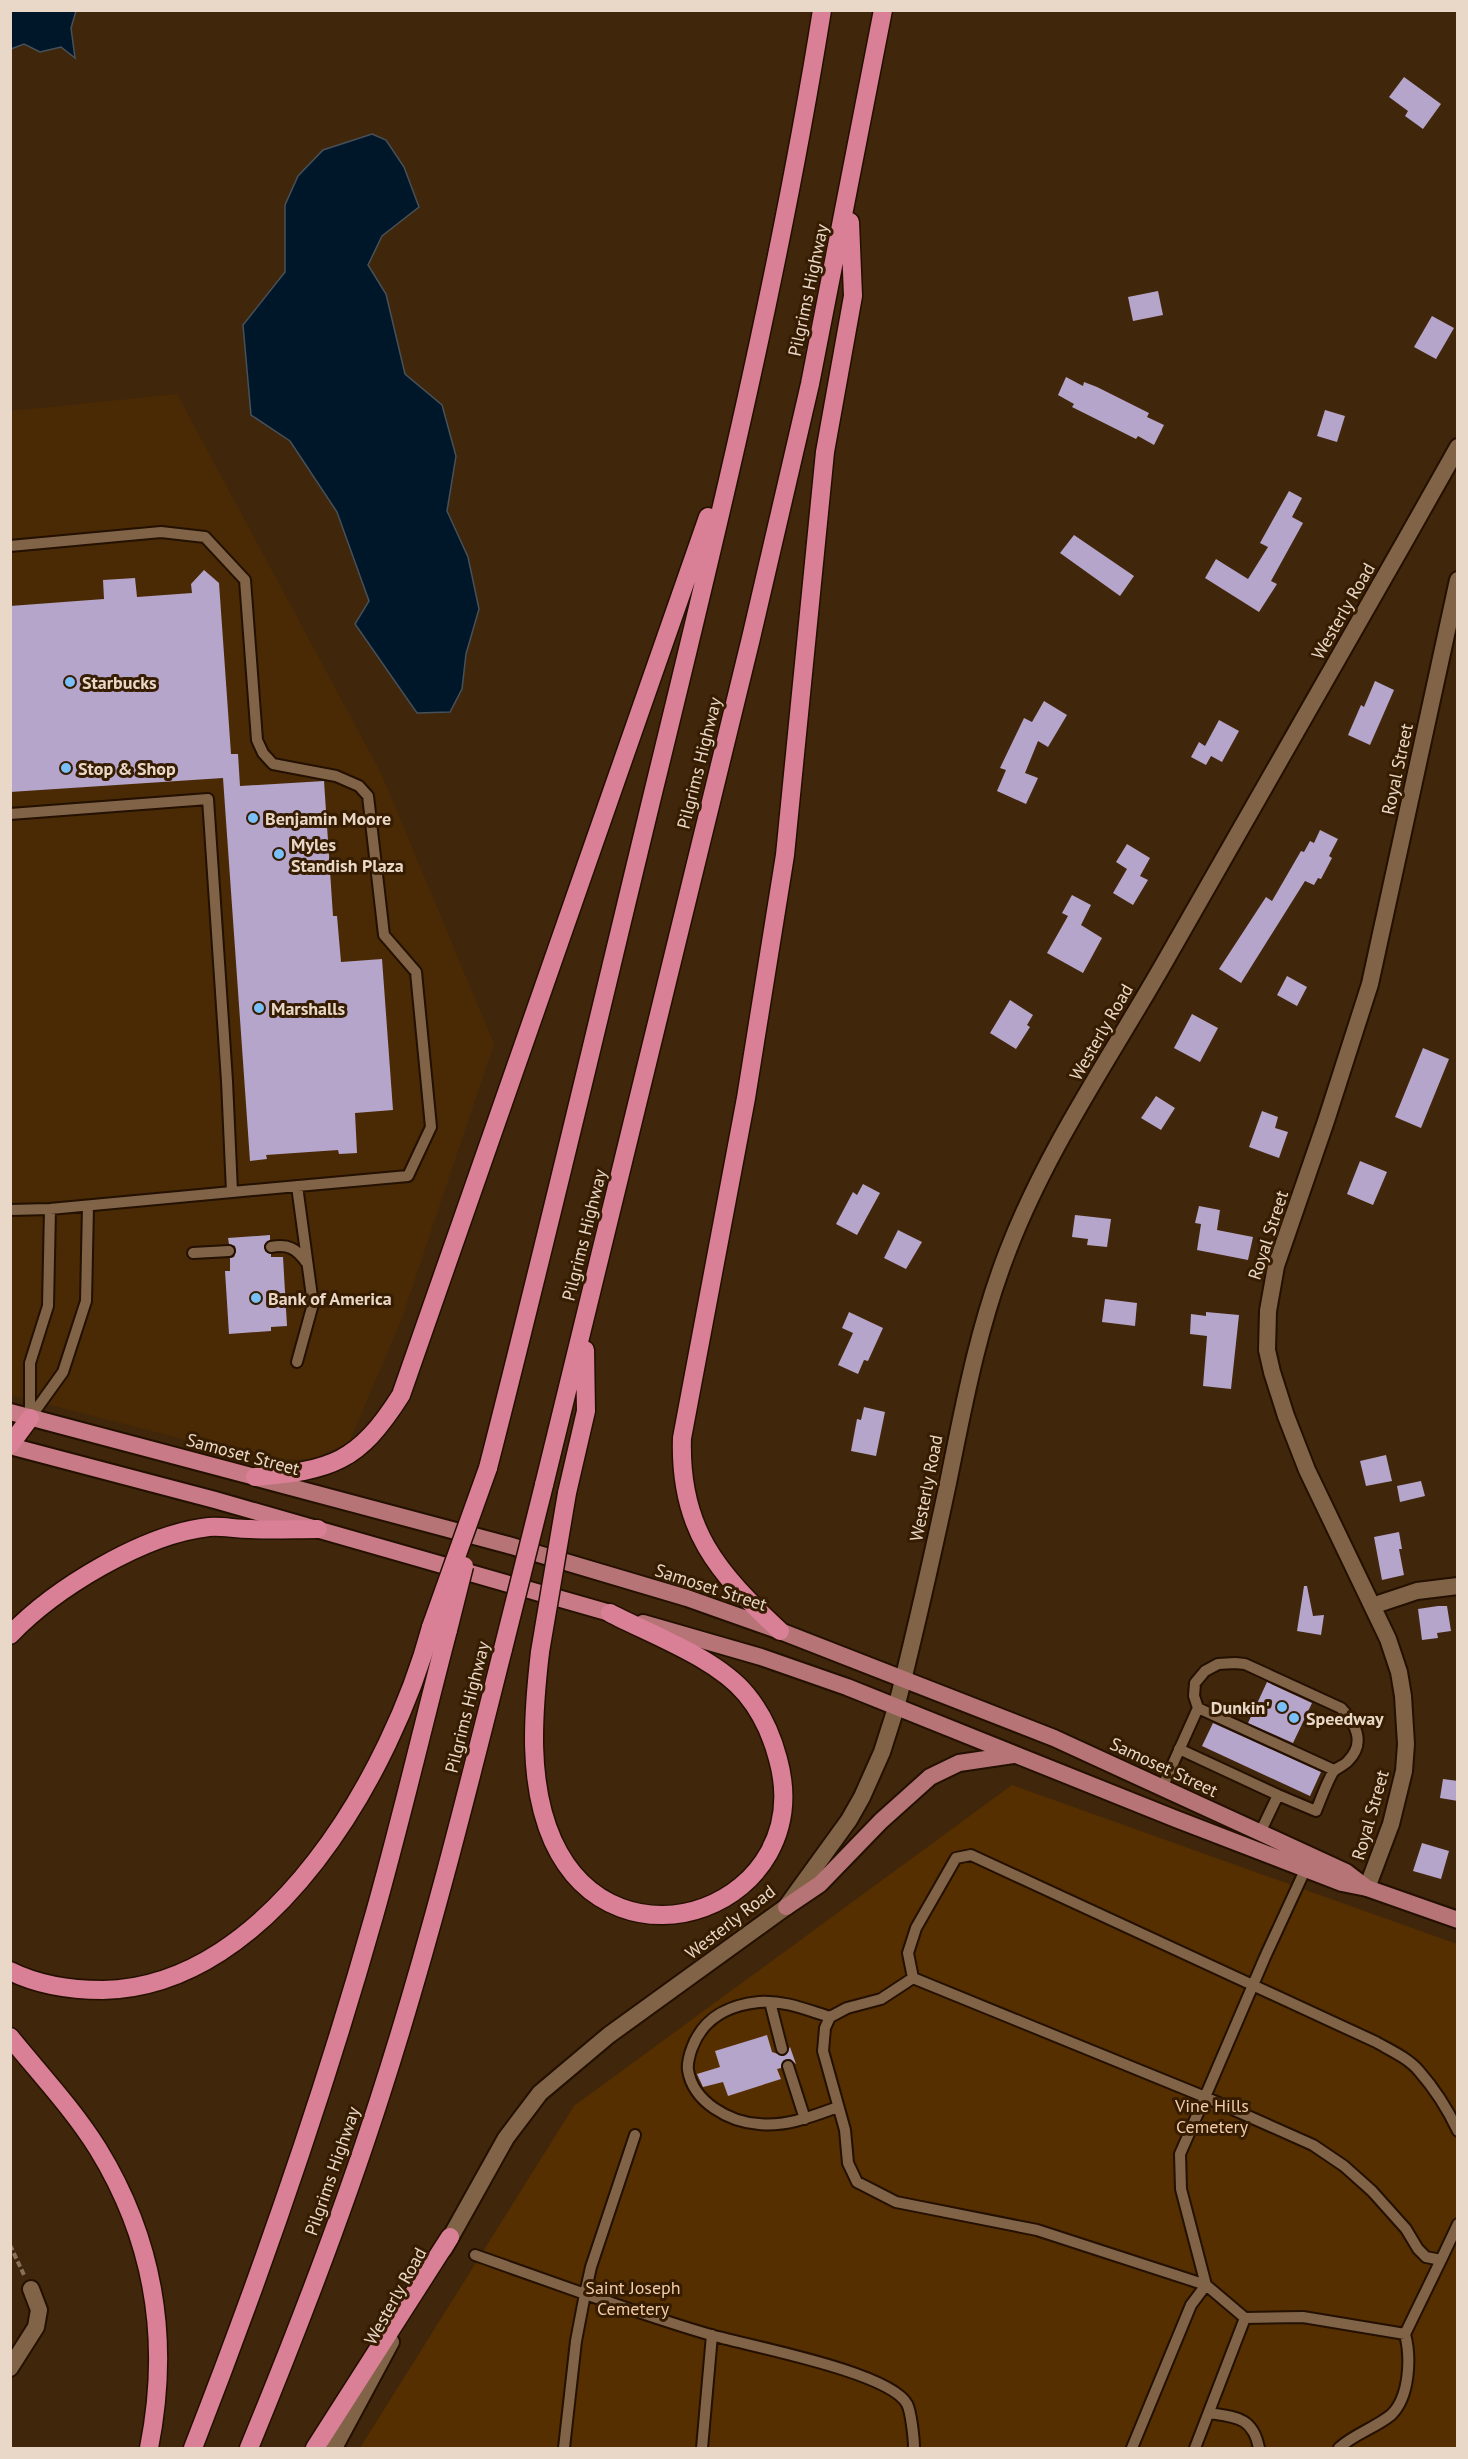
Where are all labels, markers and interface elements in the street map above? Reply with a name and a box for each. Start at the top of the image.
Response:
street label: Pilgrims Highway [783,221,833,358]
street label: Westerly Road [1306,559,1380,663]
place label: Starbucks [82,671,157,694]
marker: Starbucks [63,675,77,689]
street label: Pilgrims Highway [672,694,727,831]
street label: Royal Street [1376,721,1418,817]
place label: Stop & Shop [78,757,176,780]
marker: Stop & Shop [59,761,73,775]
place label: Benjamin Moore [265,807,391,830]
marker: Benjamin Moore [246,811,260,825]
place label: Myles Standish Plaza [291,833,404,877]
marker: Myles Standish Plaza [272,847,286,861]
street label: Westerly Road [1064,980,1138,1084]
place label: Marshalls [271,997,346,1020]
marker: Marshalls [252,1001,266,1015]
street label: Pilgrims Highway [557,1166,612,1303]
street label: Royal Street [1243,1187,1293,1283]
place label: Bank of America [268,1287,392,1310]
marker: Bank of America [249,1291,263,1305]
street label: Samoset Street [184,1428,302,1480]
street label: Westerly Road [904,1433,948,1543]
street label: Samoset Street [652,1558,770,1616]
street label: Pilgrims Highway [440,1638,495,1775]
place label: Dunkin' [1211,1696,1270,1719]
marker: Dunkin' [1275,1700,1289,1714]
place label: Speedway [1306,1707,1384,1730]
marker: Speedway [1287,1711,1301,1725]
street label: Samoset Street [1106,1732,1222,1802]
street label: Royal Street [1346,1767,1394,1863]
street label: Westerly Road [680,1880,780,1964]
park label: Vine Hills Cemetery [1174,2094,1249,2138]
street label: Pilgrims Highway [299,2103,365,2238]
street label: Westerly Road [359,2243,431,2349]
park label: Saint Joseph Cemetery [585,2276,681,2320]

